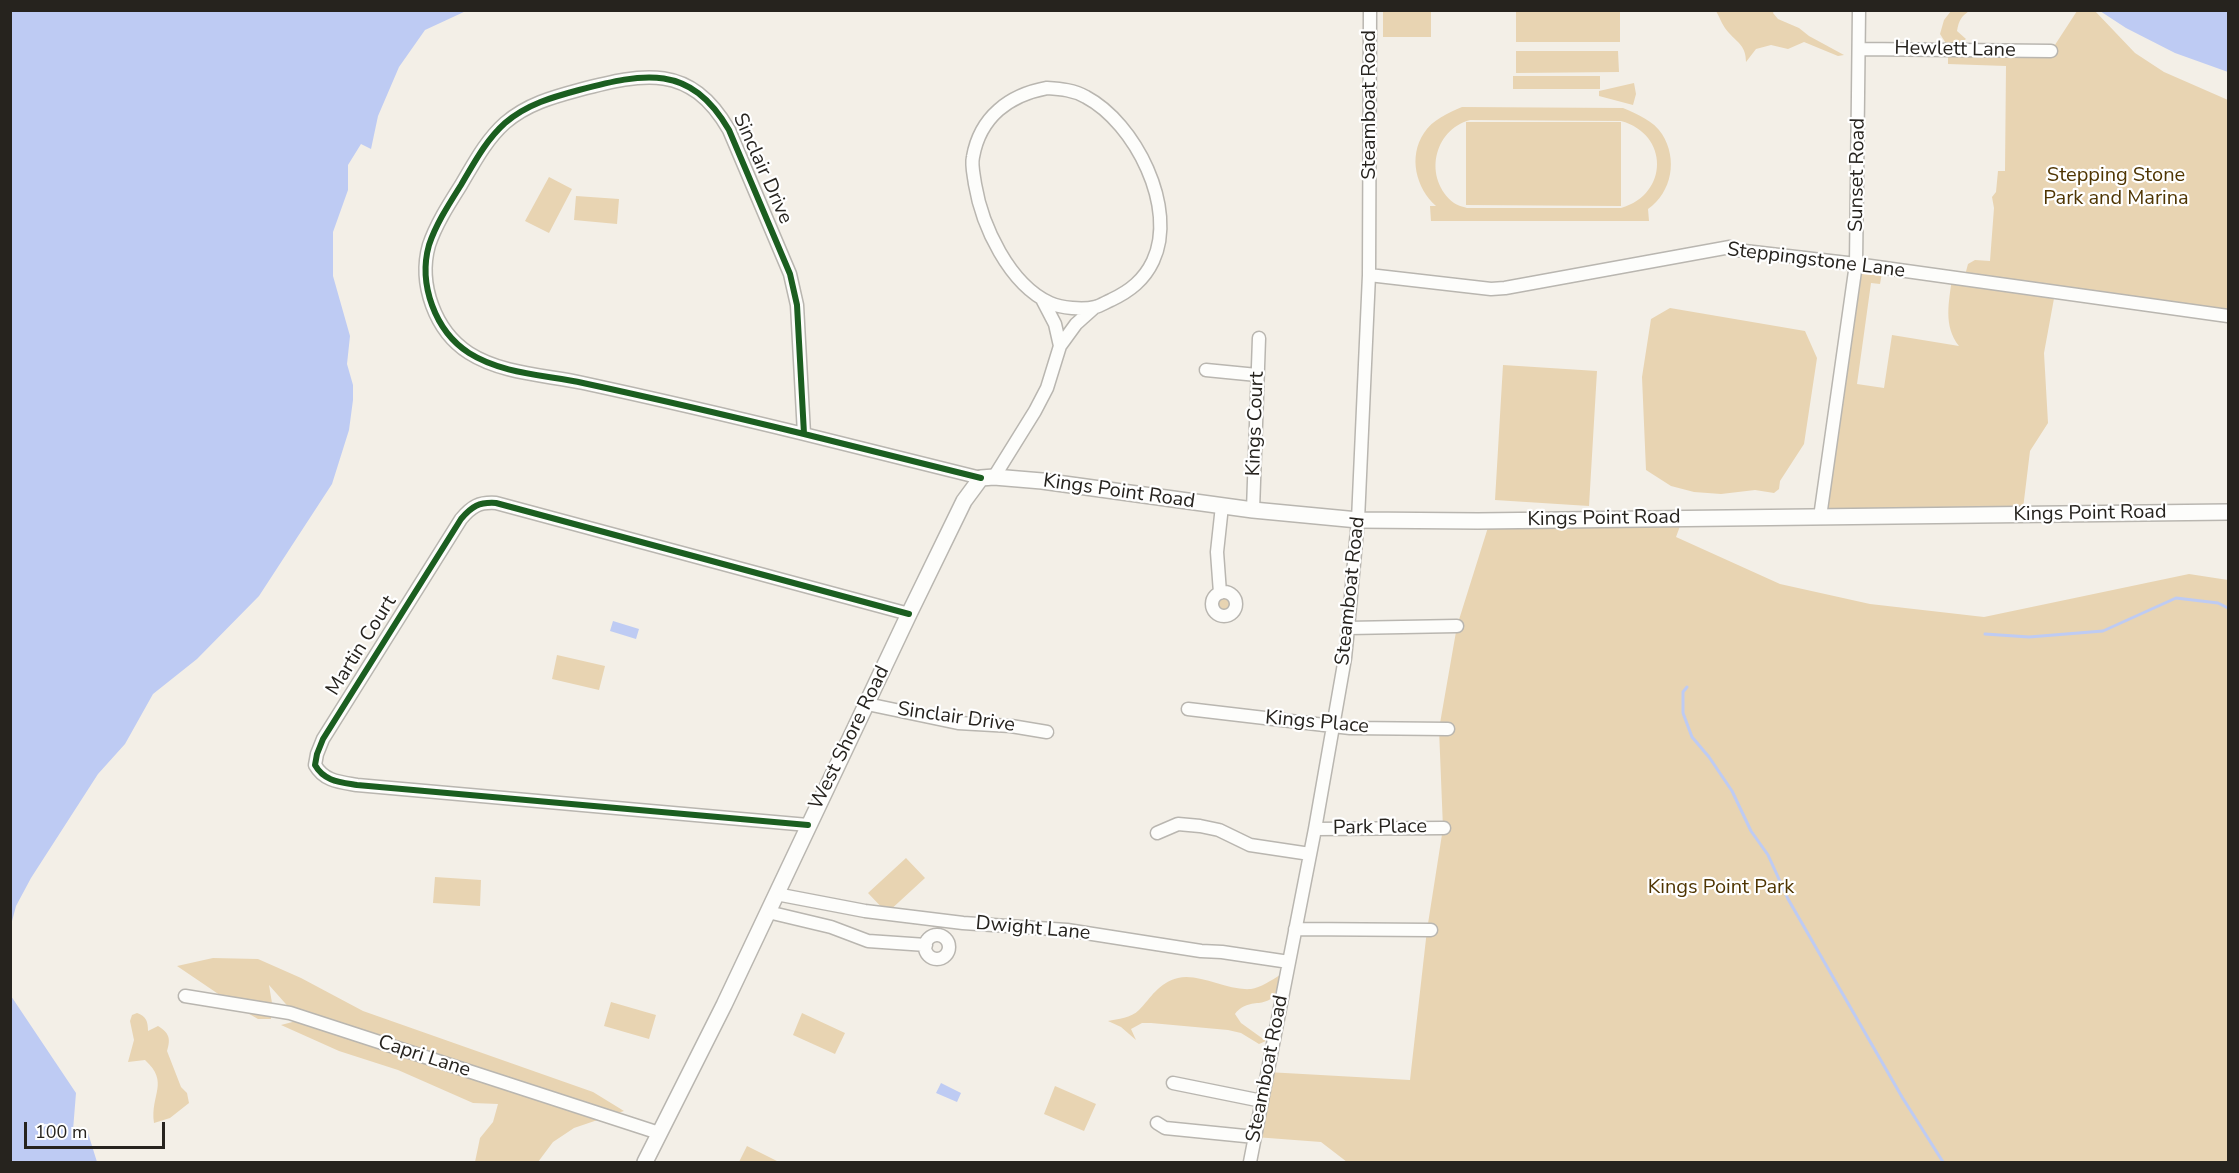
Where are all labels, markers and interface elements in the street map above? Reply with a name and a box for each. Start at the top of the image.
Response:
street label: Steamboat Road [1358,30,1382,180]
street label: Hewlett Lane [1894,37,2016,63]
street label: Sinclair Drive [727,110,797,228]
street label: Sunset Road [1845,118,1871,232]
park label: Stepping Stone Park and Marina [2043,164,2189,211]
street label: Steppingstone Lane [1726,238,1906,284]
street label: Kings Court [1242,371,1270,477]
street label: Kings Point Road [1042,469,1196,515]
street label: Kings Point Road [2013,501,2167,527]
street label: Kings Point Road [1527,506,1681,532]
street label: Steamboat Road [1331,515,1371,667]
street label: Martin Court [322,592,402,700]
street label: West Shore Road [805,662,895,814]
street label: Sinclair Drive [896,698,1016,738]
street label: Kings Place [1264,707,1370,739]
street label: Park Place [1333,815,1427,841]
park label: Kings Point Park [1648,876,1794,900]
street label: Dwight Lane [975,912,1091,946]
street label: Steamboat Road [1242,993,1294,1145]
street label: Capri Lane [375,1031,473,1083]
scale bar [27,1110,168,1148]
text: 100 m [35,1120,87,1144]

